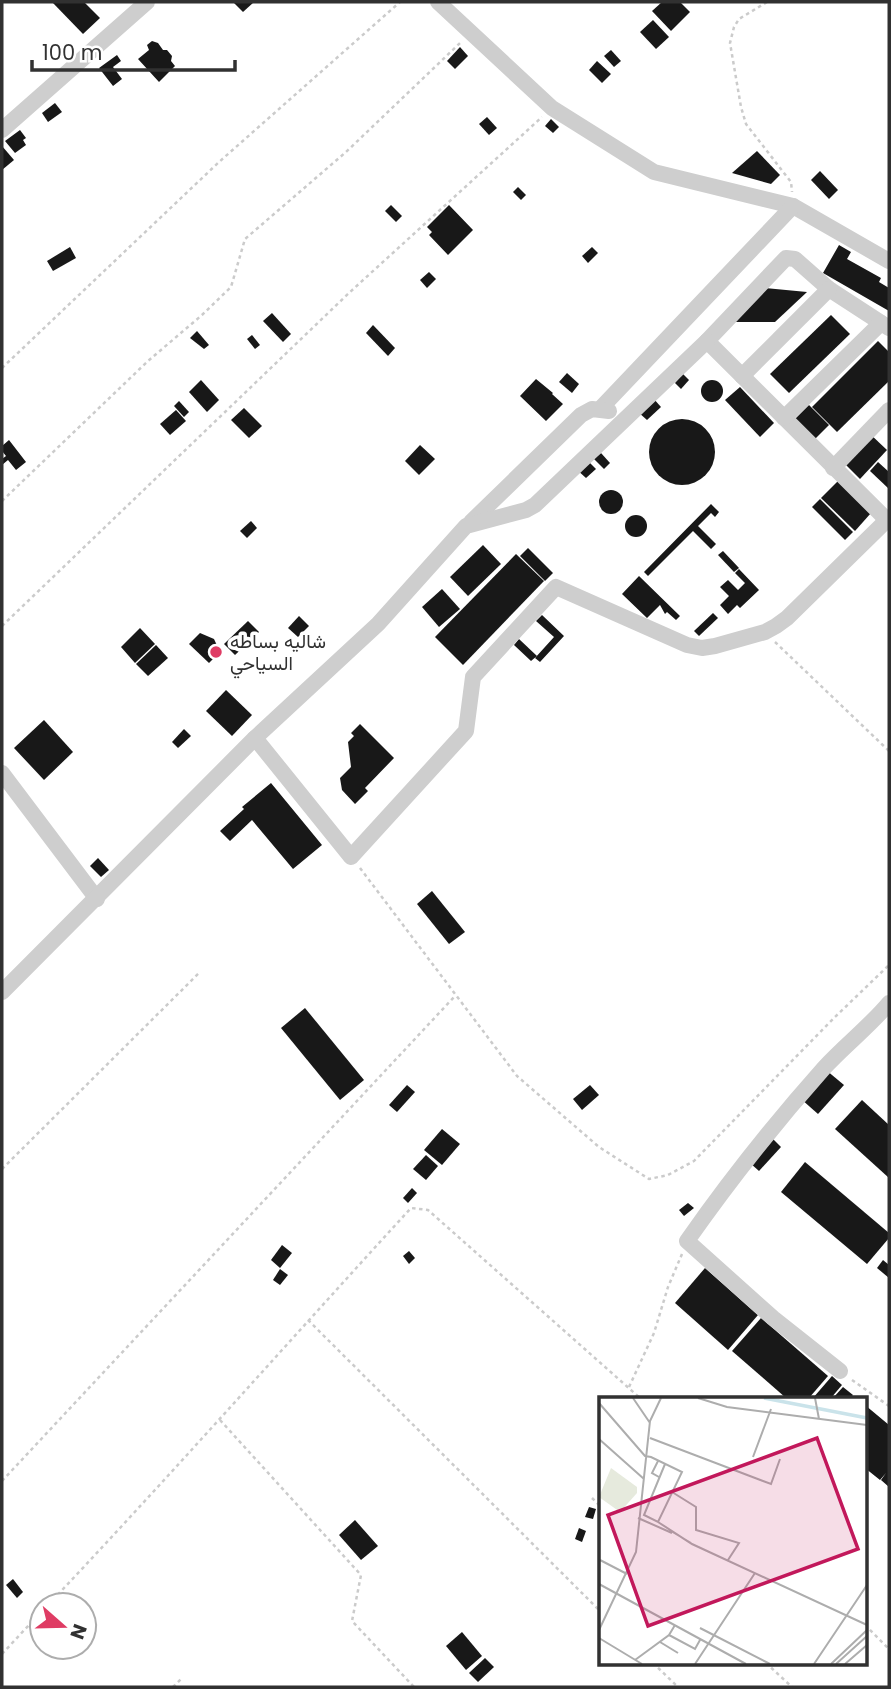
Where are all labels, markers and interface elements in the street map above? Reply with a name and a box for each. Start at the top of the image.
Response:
scale bar [32,28,234,72]
text: 100 m [42,38,102,67]
place label: شاليه بساطه السياحي [230,628,326,679]
marker: شاليه بساطه السياحي [208,644,224,660]
inset map [599,1397,866,1664]
north arrow [28,1591,98,1661]
text: N [63,1620,94,1643]

